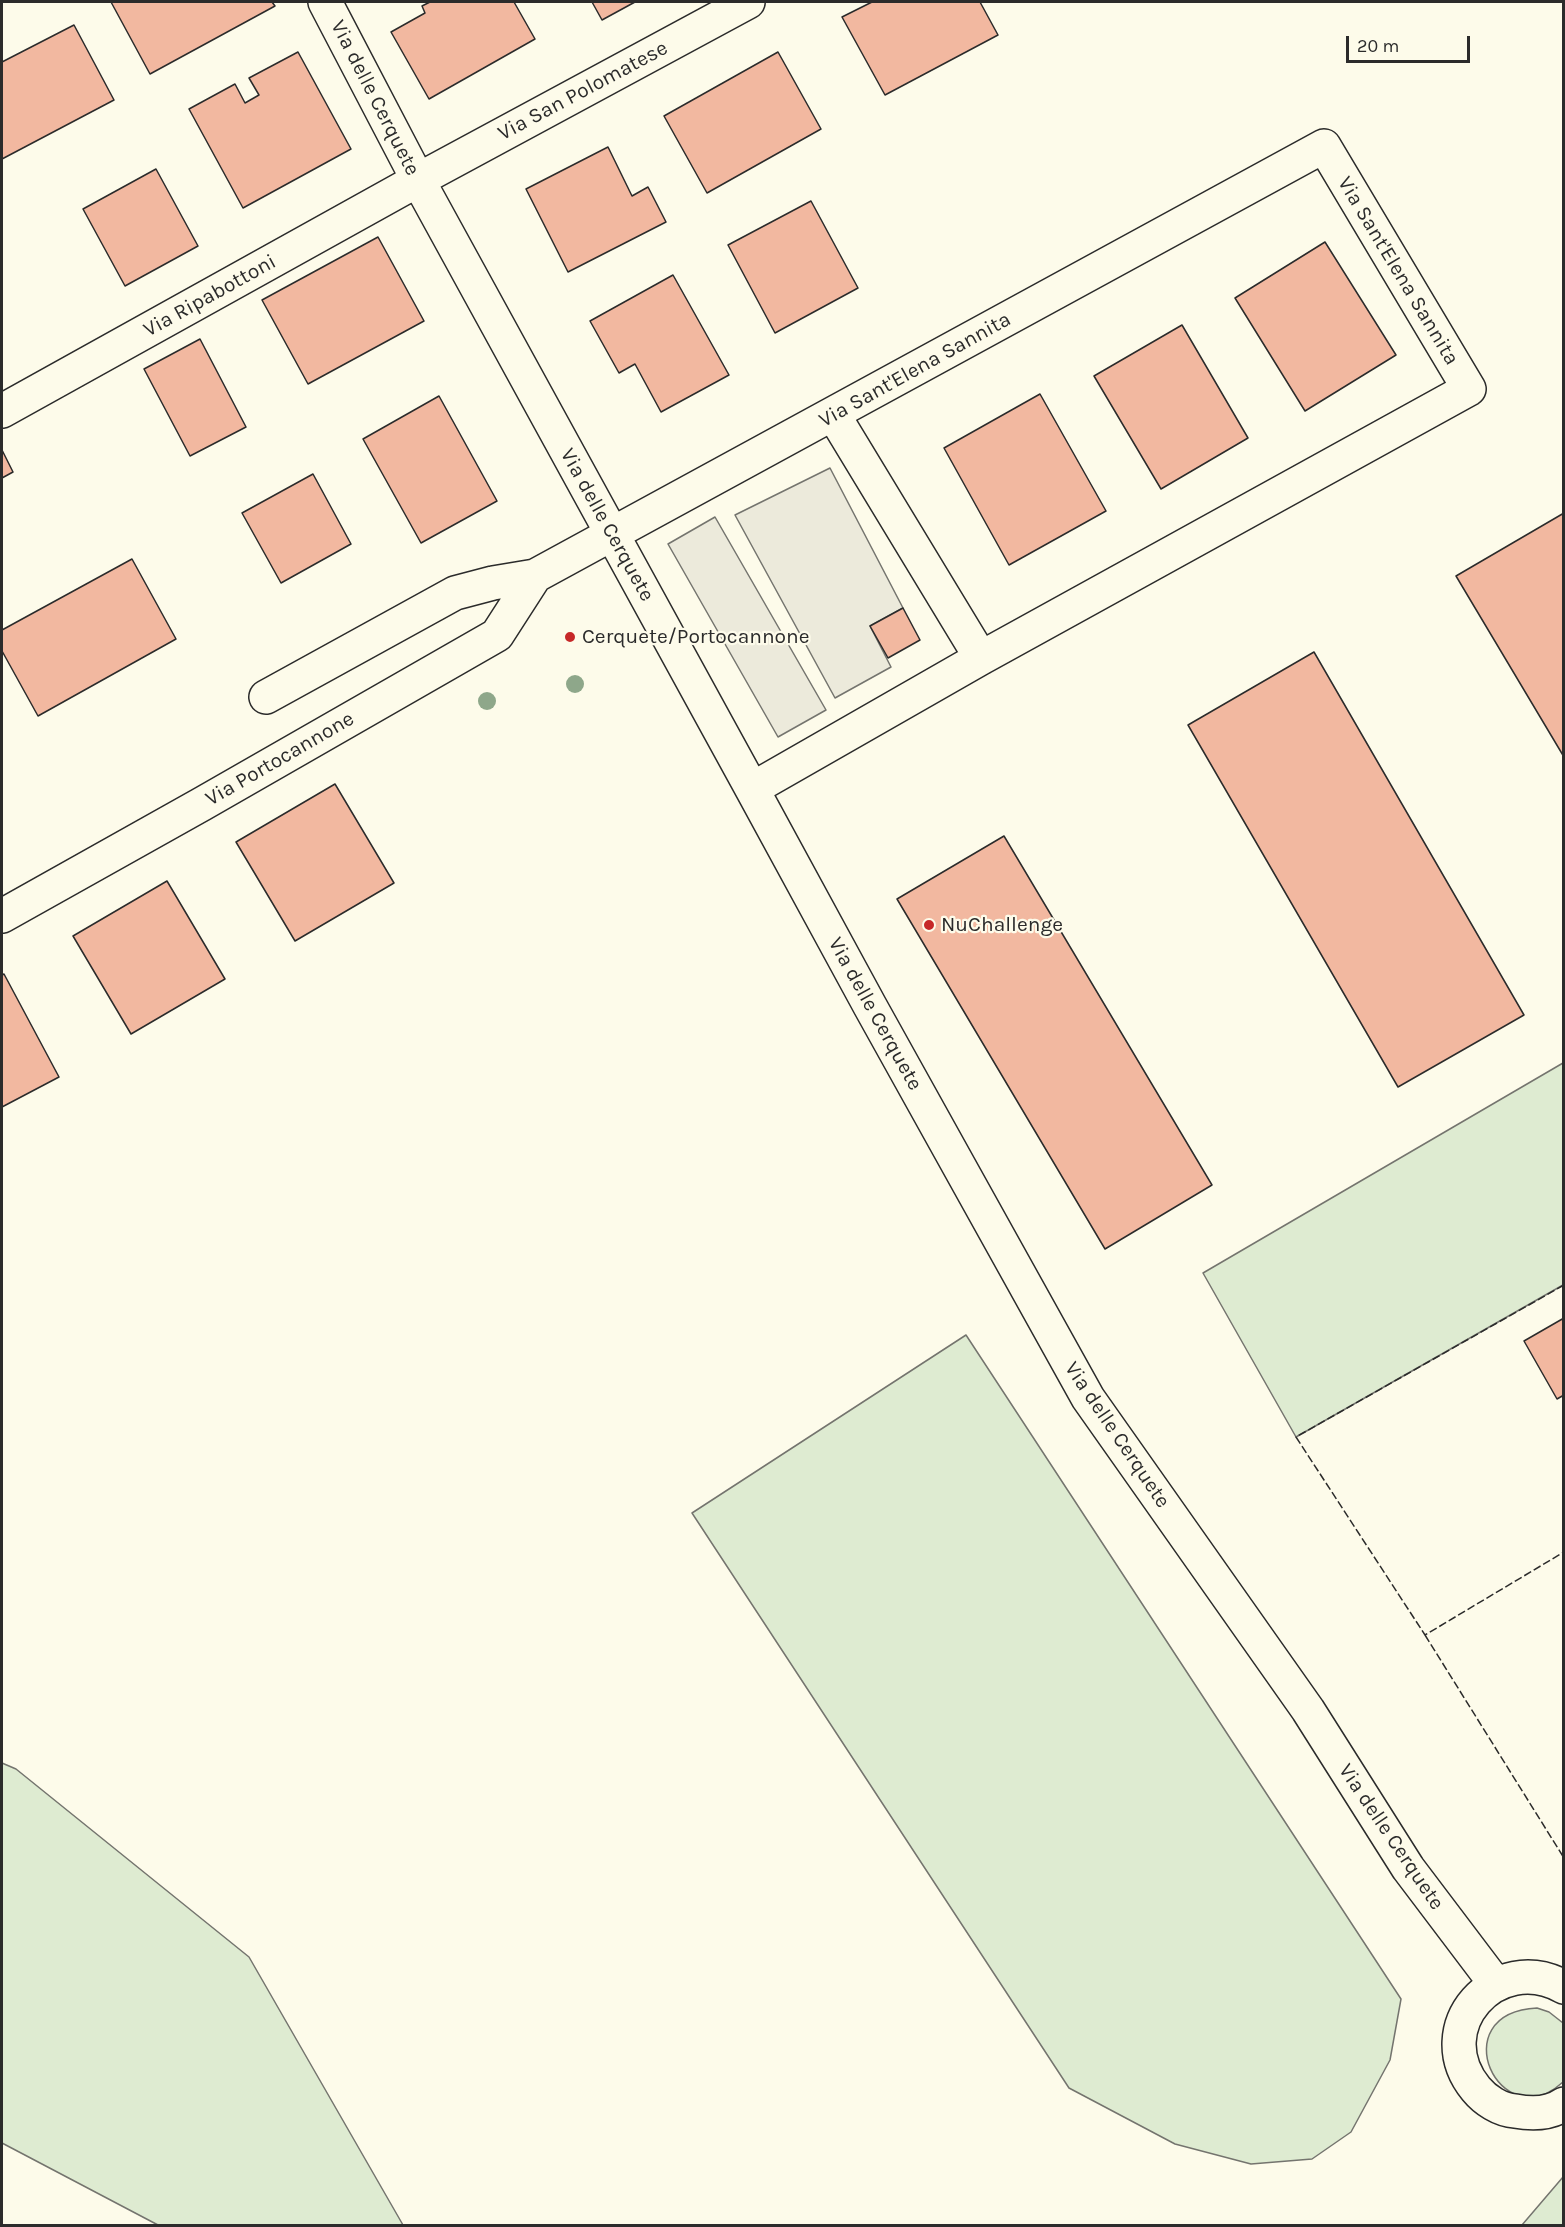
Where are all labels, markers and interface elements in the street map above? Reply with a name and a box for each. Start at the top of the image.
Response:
street label: Via delle Cerquete [325,16,425,180]
scale bar [1349,24,1474,62]
text: 20 m [1357,35,1399,57]
street label: Via San Polomatese [494,36,672,146]
street label: Via Sant'Elena Sannita [1332,172,1464,370]
street label: Via Ripabottoni [139,249,281,343]
street label: Via Sant'Elena Sannita [815,307,1015,433]
street label: Via delle Cerquete [555,444,659,606]
place label: Cerquete/Portocannone [582,624,810,650]
marker: Cerquete/Portocannone [563,630,577,644]
street label: Via Portocannone [201,706,359,812]
place label: NuChallenge [941,912,1063,938]
marker: NuChallenge [922,918,936,932]
street label: Via delle Cerquete [823,933,927,1095]
street label: Via delle Cerquete [1059,1357,1175,1513]
street label: Via delle Cerquete [1333,1759,1449,1915]

